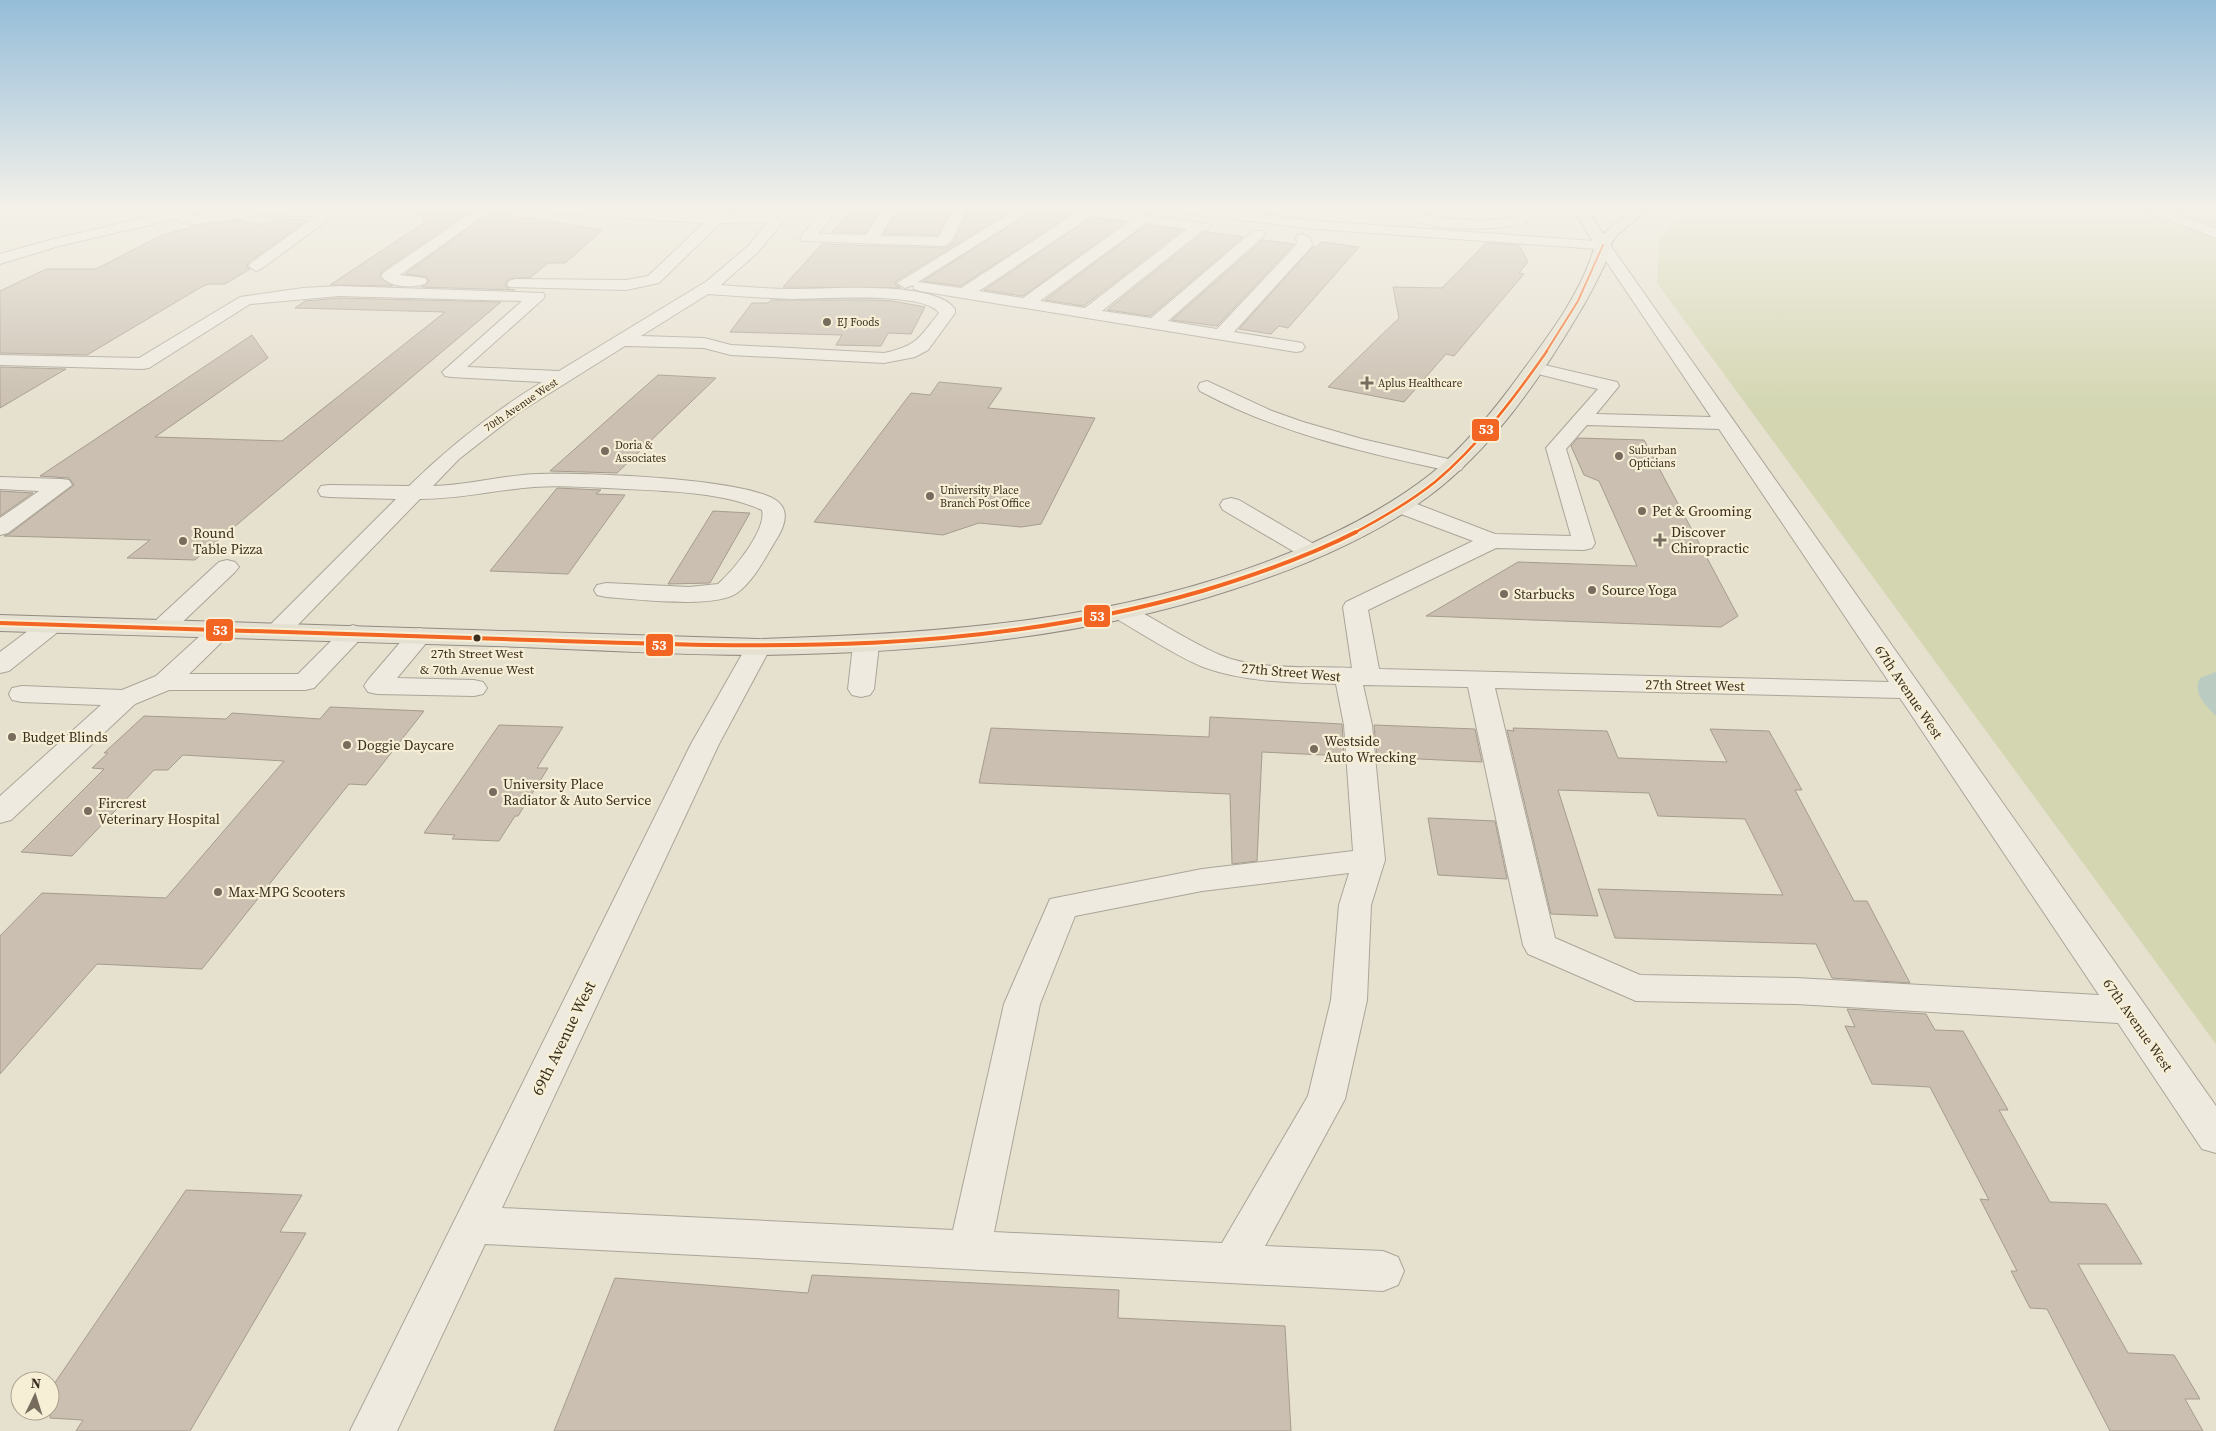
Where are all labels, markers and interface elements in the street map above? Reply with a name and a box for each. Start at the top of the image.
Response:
place label: EJ Foods [837,315,880,330]
marker: EJ Foods [821,316,833,328]
street label: 70th Avenue West [481,375,561,435]
marker: Aplus Healthcare [1360,376,1374,390]
place label: Aplus Healthcare [1378,376,1463,391]
line badge: 53 [1471,418,1500,442]
text: 53 [1478,419,1494,439]
place label: Doria & Associates [615,438,666,466]
place label: Suburban Opticians [1629,443,1677,471]
marker: Doria & Associates [599,445,611,457]
marker: Suburban Opticians [1613,450,1625,462]
place label: University Place Branch Post Office [940,483,1030,511]
marker: University Place Branch Post Office [924,490,936,502]
place label: Pet & Grooming [1652,501,1751,521]
marker: Pet & Grooming [1636,505,1648,517]
place label: Discover Chiropractic [1671,522,1749,558]
place label: Round Table Pizza [193,523,264,559]
marker: Discover Chiropractic [1653,533,1667,547]
marker: Round Table Pizza [177,535,189,547]
place label: Source Yoga [1602,580,1678,600]
place label: Starbucks [1514,584,1575,604]
marker: Source Yoga [1586,584,1598,596]
marker: Starbucks [1498,588,1510,600]
line badge: 53 [1083,604,1111,628]
text: 53 [1089,606,1105,626]
line badge: 53 [205,618,234,642]
text: 53 [212,620,228,640]
marker: 27th Street West & 70th Avenue West [472,633,482,643]
line badge: 53 [645,633,674,657]
text: 53 [651,635,667,655]
street label: 67th Avenue West [1870,641,1948,743]
place label: 27th Street West & 70th Avenue West [420,645,535,678]
street label: 27th Street West [1241,658,1342,686]
street label: 27th Street West [1645,674,1745,696]
place label: Budget Blinds [22,727,108,747]
marker: Budget Blinds [6,731,18,743]
place label: Westside Auto Wrecking [1324,731,1416,767]
place label: Doggie Daycare [357,735,454,755]
marker: Doggie Daycare [341,739,353,751]
marker: Westside Auto Wrecking [1308,743,1320,755]
place label: University Place Radiator & Auto Service [503,774,651,810]
marker: University Place Radiator & Auto Service [487,786,499,798]
place label: Fircrest Veterinary Hospital [98,793,220,829]
marker: Fircrest Veterinary Hospital [82,805,94,817]
place label: Max-MPG Scooters [228,882,345,902]
marker: Max-MPG Scooters [212,886,224,898]
street label: 67th Avenue West [2098,975,2178,1076]
street label: 69th Avenue West [526,976,601,1099]
north arrow [10,1371,60,1421]
text: N [30,1373,42,1393]

